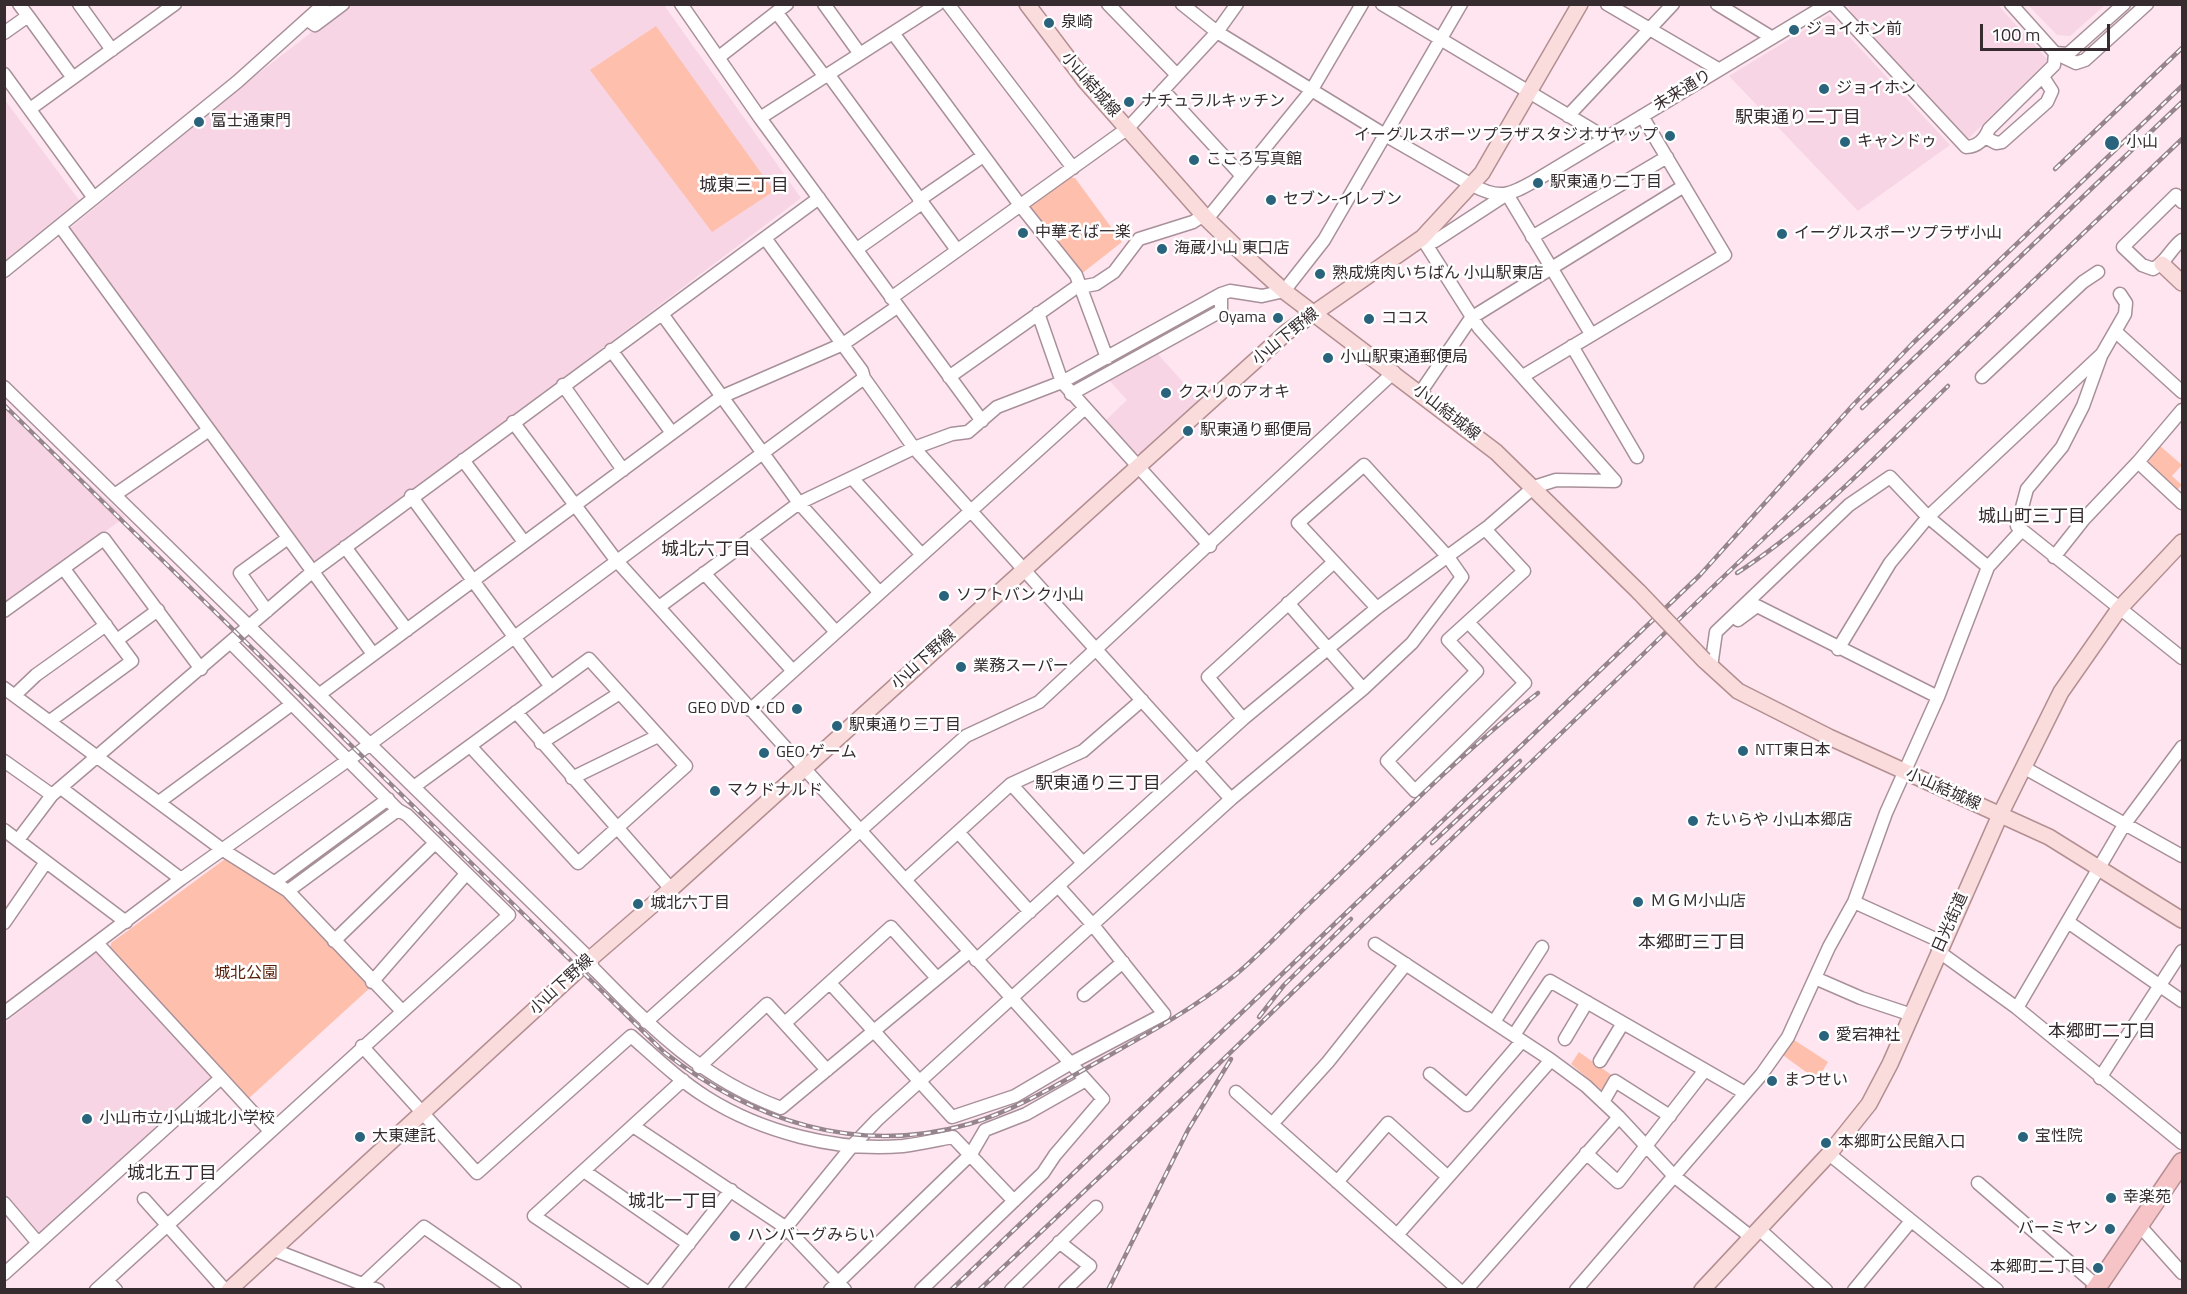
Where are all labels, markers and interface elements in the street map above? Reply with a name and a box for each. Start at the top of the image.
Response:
scale bar [1983,12,2114,50]
place label: 泉崎 [1061,13,1093,33]
marker: 泉崎 [1042,16,1056,30]
place label: ジョイホン前 [1806,20,1902,40]
text: 100 m [1991,21,2040,48]
marker: ジョイホン前 [1787,23,1801,37]
street label: 小山結城線 [1057,49,1123,121]
street label: 未来通り [1651,66,1715,116]
place label: ジョイホン [1836,79,1916,99]
marker: ジョイホン [1817,82,1831,96]
place label: ナチュラルキッチン [1141,92,1285,112]
marker: ナチュラルキッチン [1122,95,1136,109]
district label: 駅東通り二丁目 [1735,108,1861,130]
place label: 富士通東門 [211,112,291,132]
marker: 富士通東門 [192,115,206,129]
place label: イーグルスポーツプラザスタジオサヤップ [1354,126,1658,146]
marker: イーグルスポーツプラザスタジオサヤップ [1663,129,1677,143]
place label: キャンドゥ [1857,132,1937,152]
place label: 小山 [2126,133,2158,153]
marker: 小山 [2103,134,2121,152]
marker: キャンドゥ [1838,135,1852,149]
place label: こころ写真館 [1206,150,1302,170]
marker: こころ写真館 [1187,153,1201,167]
place label: 駅東通り二丁目 [1550,173,1662,193]
district label: 城東三丁目 [699,176,789,198]
marker: 駅東通り二丁目 [1531,176,1545,190]
place label: セブン-イレブン [1283,190,1402,210]
marker: セブン-イレブン [1264,193,1278,207]
place label: 中華そば一楽 [1035,223,1131,243]
place label: イーグルスポーツプラザ小山 [1794,224,2002,244]
marker: 中華そば一楽 [1016,226,1030,240]
marker: イーグルスポーツプラザ小山 [1775,227,1789,241]
place label: 海蔵小山 東口店 [1174,239,1290,259]
marker: 海蔵小山 東口店 [1155,242,1169,256]
place label: 熟成焼肉いちばん 小山駅東店 [1332,264,1544,284]
marker: 熟成焼肉いちばん 小山駅東店 [1313,267,1327,281]
street label: 小山下野線 [1249,304,1323,370]
place label: Oyama [1218,308,1266,328]
place label: ココス [1381,309,1429,329]
marker: Oyama [1271,311,1285,325]
marker: ココス [1362,312,1376,326]
place label: 小山駅東通郵便局 [1340,348,1468,368]
marker: 小山駅東通郵便局 [1321,351,1335,365]
street label: 小山結城線 [1409,381,1483,445]
place label: クスリのアオキ [1178,383,1290,403]
marker: クスリのアオキ [1159,386,1173,400]
place label: 駅東通り郵便局 [1200,421,1312,441]
marker: 駅東通り郵便局 [1181,424,1195,438]
district label: 城山町三丁目 [1978,507,2086,529]
district label: 城北六丁目 [661,540,751,562]
place label: ソフトバンク小山 [956,586,1084,606]
marker: ソフトバンク小山 [937,589,951,603]
street label: 小山下野線 [888,626,960,694]
place label: 業務スーパー [973,657,1069,677]
marker: 業務スーパー [954,660,968,674]
place label: GEO DVD・CD [688,699,785,719]
marker: GEO DVD・CD [790,702,804,716]
place label: 駅東通り三丁目 [849,716,961,736]
marker: 駅東通り三丁目 [830,719,844,733]
place label: NTT東日本 [1755,741,1831,761]
place label: GEO ゲーム [776,743,857,763]
marker: NTT東日本 [1736,744,1750,758]
marker: GEO ゲーム [757,746,771,760]
street label: 小山結城線 [1903,765,1983,815]
district label: 駅東通り三丁目 [1035,774,1161,796]
place label: マクドナルド [727,781,823,801]
marker: マクドナルド [708,784,722,798]
place label: たいらや 小山本郷店 [1705,811,1853,831]
marker: たいらや 小山本郷店 [1686,814,1700,828]
street label: 日光街道 [1929,890,1973,956]
place label: ＭＧＭ小山店 [1650,892,1746,912]
place label: 城北六丁目 [650,894,730,914]
marker: ＭＧＭ小山店 [1631,895,1645,909]
marker: 城北六丁目 [631,897,645,911]
district label: 本郷町三丁目 [1638,933,1746,955]
street label: 小山下野線 [526,951,598,1019]
park label: 城北公園 [214,964,278,984]
district label: 本郷町二丁目 [2048,1022,2156,1044]
place label: 愛宕神社 [1836,1026,1900,1046]
marker: 愛宕神社 [1817,1029,1831,1043]
place label: まつせい [1784,1071,1848,1091]
marker: まつせい [1765,1074,1779,1088]
place label: 小山市立小山城北小学校 [99,1109,275,1129]
marker: 小山市立小山城北小学校 [80,1112,94,1126]
place label: 大東建託 [372,1127,436,1147]
place label: 宝性院 [2035,1127,2083,1147]
marker: 大東建託 [353,1130,367,1144]
marker: 宝性院 [2016,1130,2030,1144]
place label: 本郷町公民館入口 [1838,1133,1966,1153]
marker: 本郷町公民館入口 [1819,1136,1833,1150]
district label: 城北五丁目 [127,1164,217,1186]
place label: 幸楽苑 [2123,1188,2171,1208]
marker: 幸楽苑 [2104,1191,2118,1205]
district label: 城北一丁目 [628,1192,718,1214]
place label: バーミヤン [2018,1219,2098,1239]
marker: バーミヤン [2103,1222,2117,1236]
place label: ハンバーグみらい [747,1226,875,1246]
marker: ハンバーグみらい [728,1229,742,1243]
place label: 本郷町二丁目 [1990,1258,2086,1278]
marker: 本郷町二丁目 [2091,1261,2105,1275]

